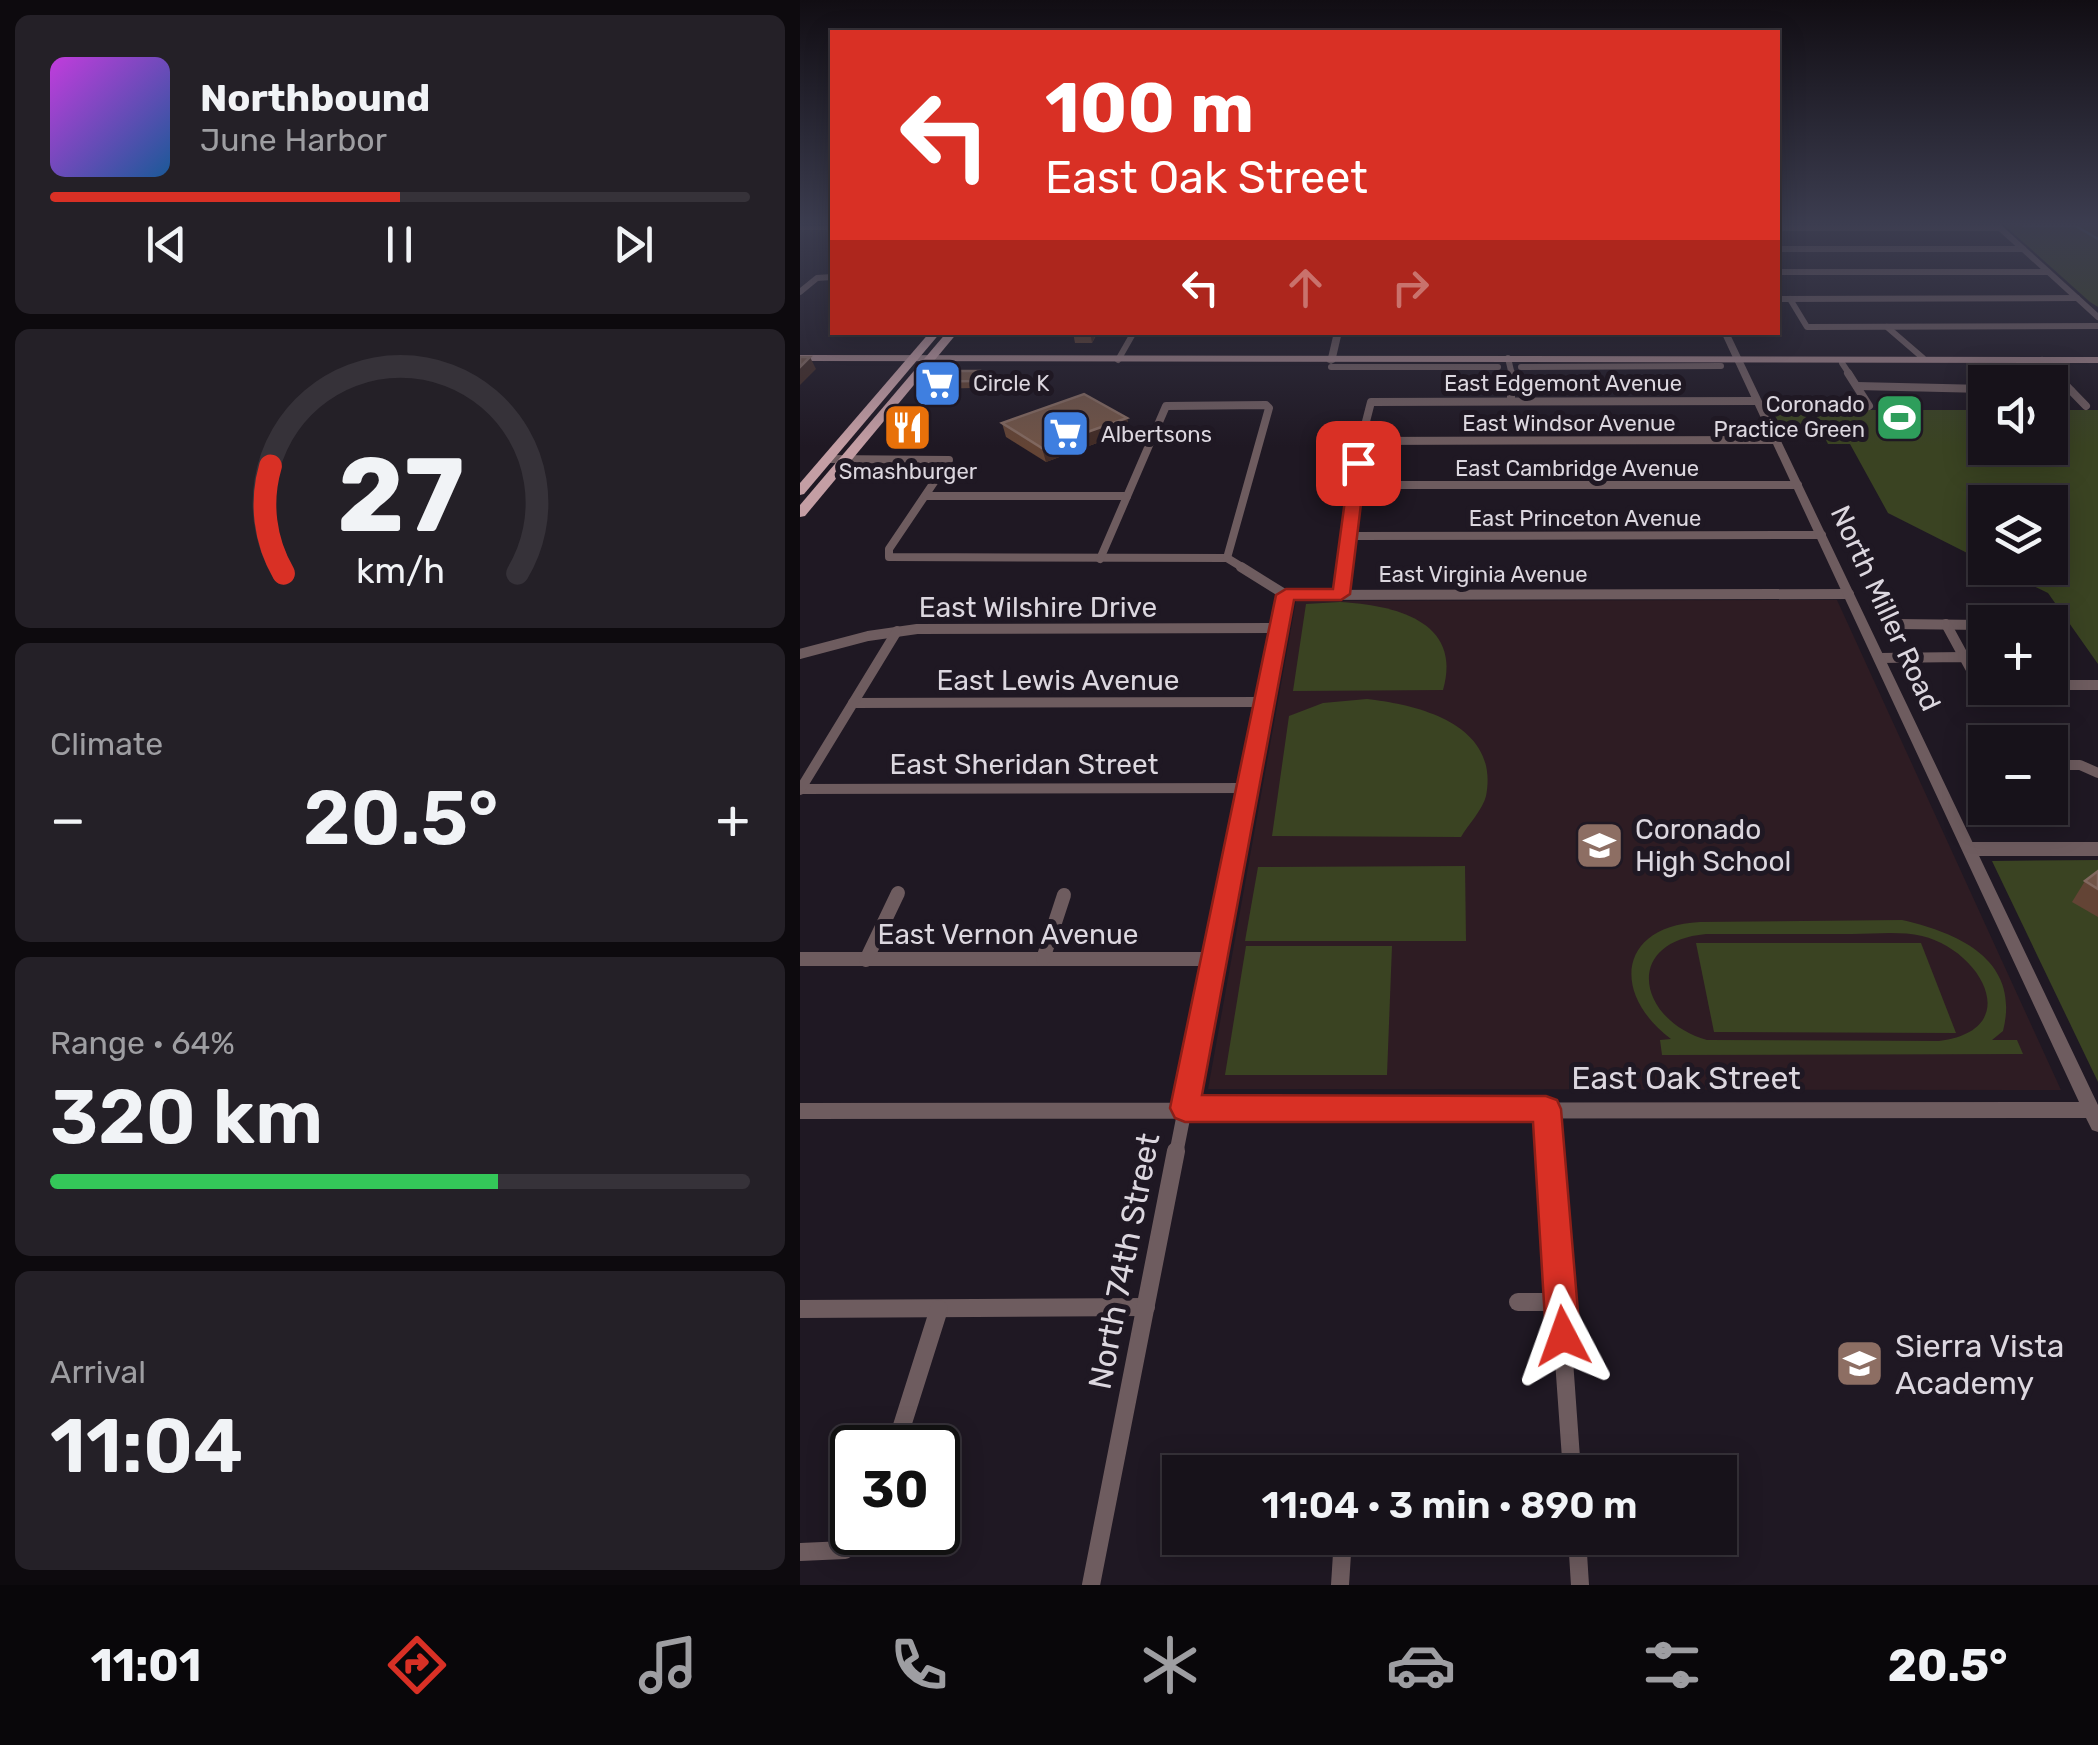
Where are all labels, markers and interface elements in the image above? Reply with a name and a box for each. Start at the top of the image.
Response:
text: 100 m [1045,67,1254,150]
icon: left [880,70,1010,200]
text: Northbound [200,75,430,121]
text: June Harbor [200,121,387,159]
text: East Oak Street [1045,151,1368,204]
icon: previous [139,217,194,272]
icon: pause [372,217,427,272]
icon: next [606,217,661,272]
icon: left [1173,260,1228,315]
icon: ahead [1278,260,1333,315]
icon: right [1383,260,1438,315]
supermarket icon: Circle K [912,357,964,409]
map controls [1968,365,2068,825]
button: sound [1968,365,2068,465]
place label: Circle K [973,370,1050,397]
street label: East Edgemont Avenue [1444,370,1682,397]
place label: Coronado Practice Green [1714,391,1865,443]
sports icon: Coronado Practice Green [1874,391,1926,443]
restaurant icon: Smashburger [882,401,934,453]
supermarket icon: Albertsons [1040,408,1092,460]
street label: East Windsor Avenue [1462,410,1676,437]
place label: Albertsons [1101,421,1212,448]
pin [1316,421,1401,506]
text: 27 [336,434,464,557]
icon: arrive [1331,436,1386,491]
street label: East Cambridge Avenue [1455,455,1699,482]
place label: Smashburger [839,458,978,485]
button: layers [1968,485,2068,585]
street label: North Miller Road [1824,500,1948,716]
street label: East Princeton Avenue [1469,505,1701,532]
text: km/h [355,550,445,592]
street label: East Virginia Avenue [1379,561,1587,588]
street label: East Wilshire Drive [919,591,1157,624]
button: + [1968,605,2068,705]
street label: East Lewis Avenue [937,664,1179,697]
text: Climate [50,725,163,763]
button: − [1968,725,2068,825]
street label: East Sheridan Street [890,748,1159,781]
text: 20.5° [303,774,498,863]
text: − [50,787,86,852]
text: + [716,787,750,852]
place label: Coronado High School [1635,813,1791,878]
school or university icon: Coronado High School [1574,819,1626,871]
street label: East Vernon Avenue [877,918,1139,951]
text: Range · 64% [50,1024,235,1062]
street label: East Oak Street [1571,1059,1801,1097]
text: 320 km [50,1073,323,1162]
street label: North 74th Street [1081,1130,1167,1392]
position arrow [1511,1284,1615,1388]
place label: Sierra Vista Academy [1895,1327,2064,1402]
school or university icon: Sierra Vista Academy [1834,1338,1886,1390]
text: Arrival [50,1353,146,1391]
text: 11:04 [50,1402,243,1491]
speed limit sign: 30 [830,1425,960,1555]
text: 11:04 · 3 min · 890 m [1262,1482,1637,1528]
icon: directions [382,1630,452,1700]
icon: music [633,1630,703,1700]
icon: phone [884,1630,954,1700]
icon: climate [1135,1630,1205,1700]
icon: car [1386,1630,1456,1700]
icon: filters [1637,1630,1707,1700]
text: 11:01 [90,1639,201,1692]
text: 20.5° [1888,1639,2008,1692]

